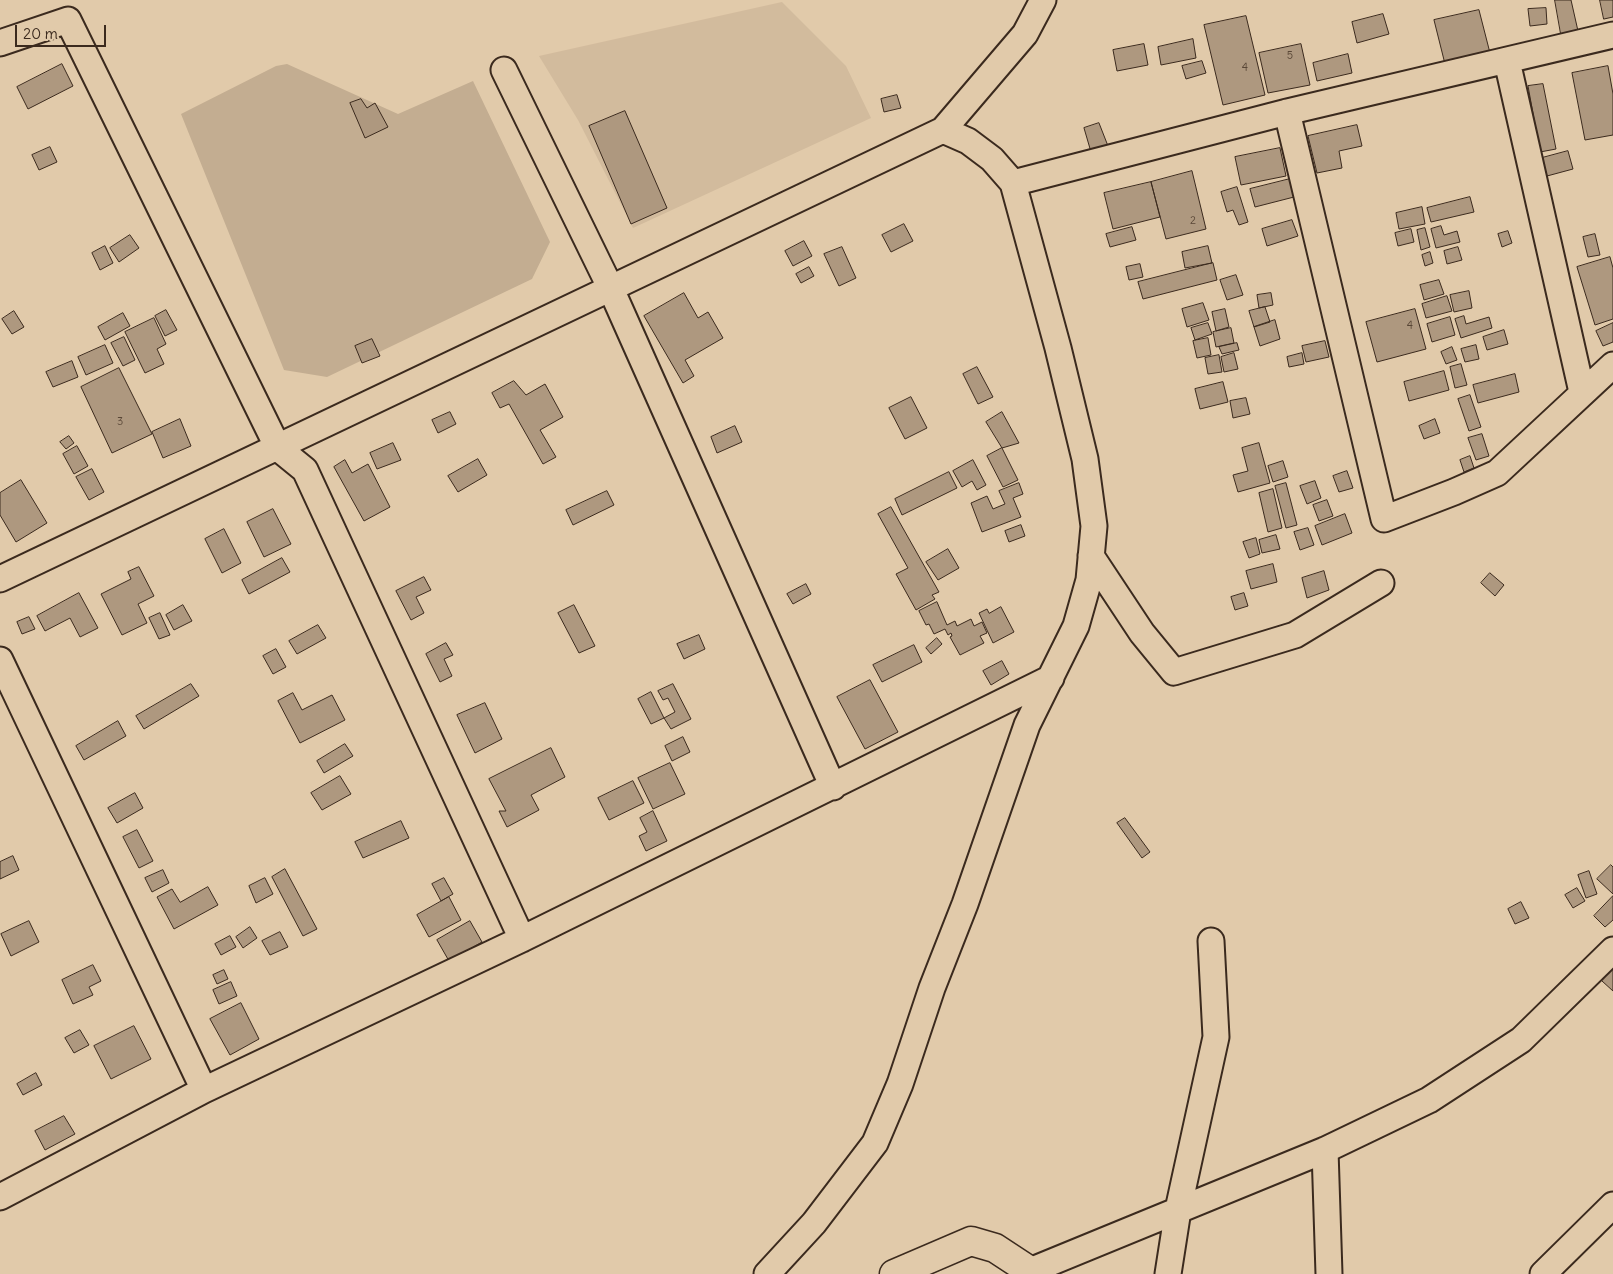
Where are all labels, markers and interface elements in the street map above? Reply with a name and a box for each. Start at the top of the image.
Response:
scale bar [18,15,109,47]
text: 20 m [23,24,58,43]
house number: 5 [1287,49,1293,63]
house number: 4 [1242,61,1248,75]
house number: 2 [1190,214,1196,228]
house number: 4 [1407,319,1413,333]
house number: 3 [117,415,123,429]

